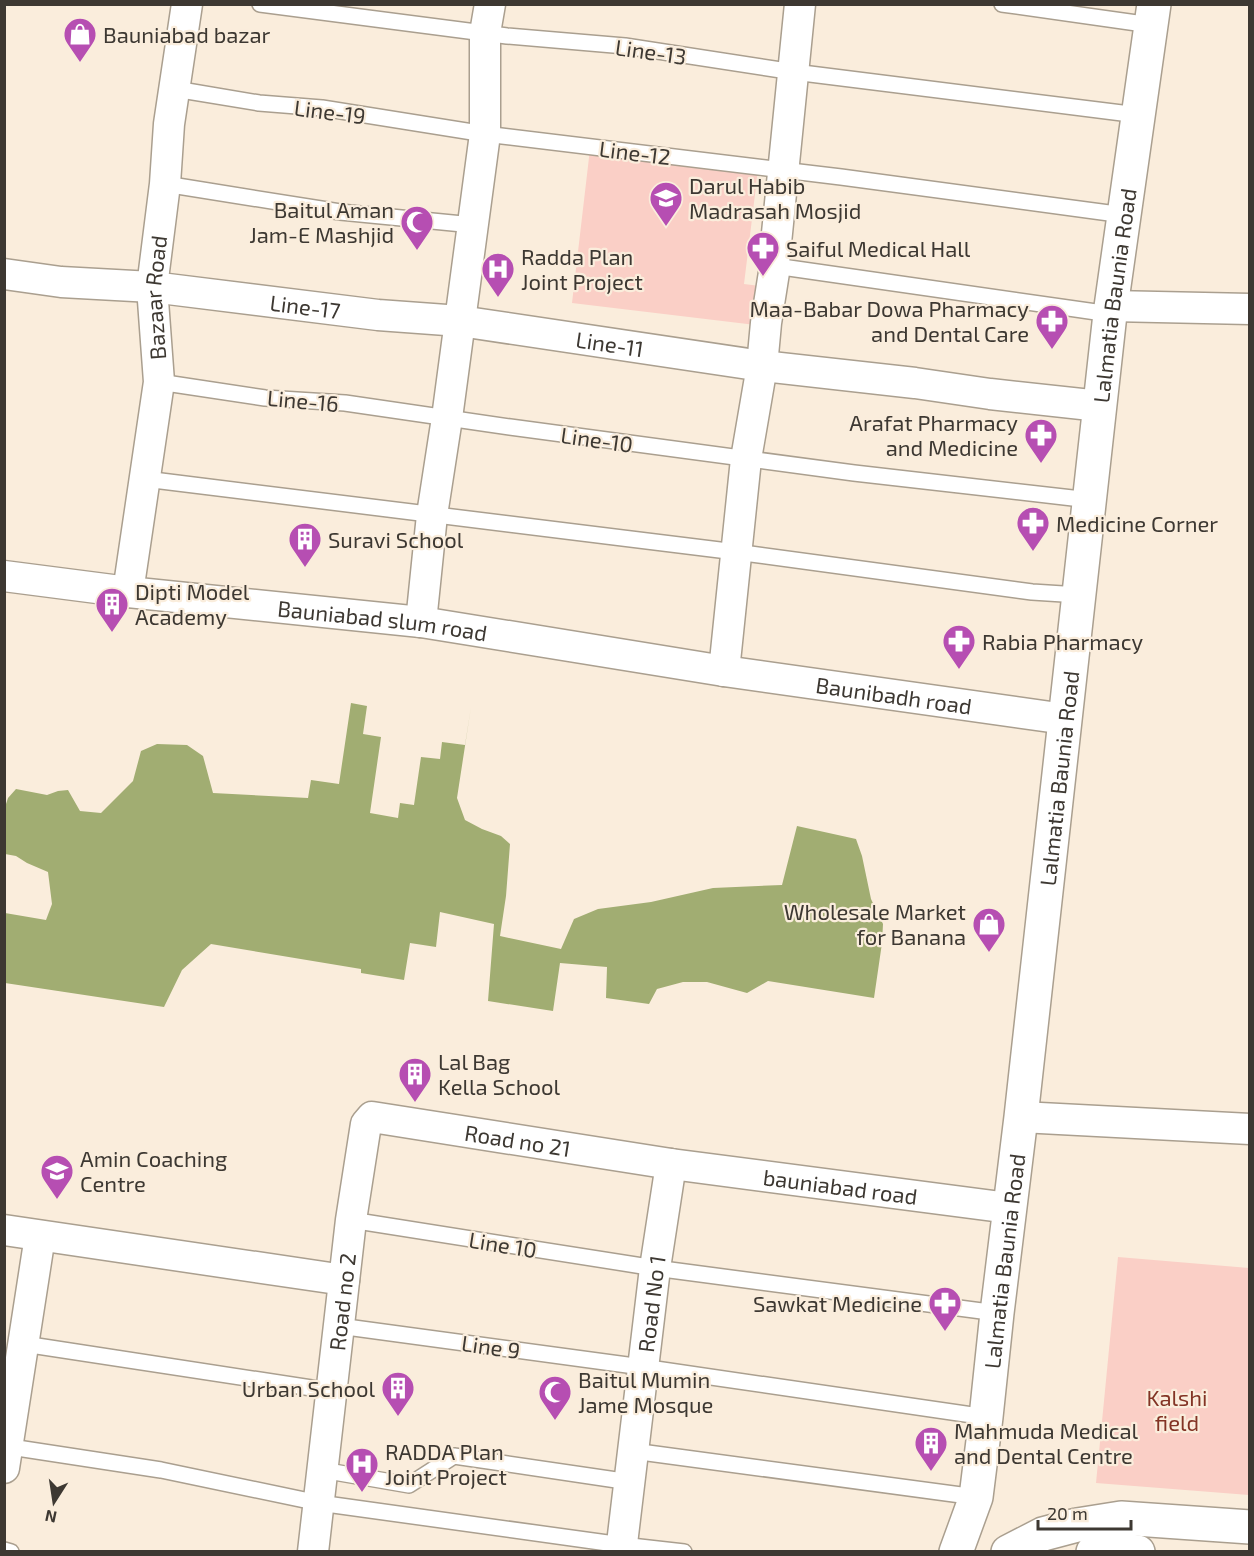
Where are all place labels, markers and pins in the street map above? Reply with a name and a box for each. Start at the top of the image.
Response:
shop icon: Bauniabad bazar [62,16,98,63]
place label: Bauniabad bazar [103,21,271,47]
place label: Darul Habib Madrasah Mosjid [689,172,861,224]
school or university icon: Darul Habib Madrasah Mosjid [648,180,684,227]
place label: Baitul Aman Jam-E Mashjid [249,196,394,248]
mosque icon: Baitul Aman Jam-E Mashjid [399,204,435,251]
pharmacy icon: Saiful Medical Hall [745,230,781,277]
place label: Saiful Medical Hall [786,235,971,261]
place label: Radda Plan Joint Project [521,243,643,295]
hospital icon: Radda Plan Joint Project [480,251,516,298]
place label: Maa-Babar Dowa Pharmacy and Dental Care [750,295,1029,346]
pharmacy icon: Maa-Babar Dowa Pharmacy and Dental Care [1034,303,1070,350]
place label: Arafat Pharmacy and Medicine [849,409,1018,460]
pharmacy icon: Arafat Pharmacy and Medicine [1023,417,1059,464]
pharmacy icon: Medicine Corner [1015,505,1051,552]
place label: Medicine Corner [1056,510,1218,536]
building icon: Suravi School [287,521,323,568]
place label: Suravi School [328,526,464,552]
place label: Dipti Model Academy [135,578,250,629]
building icon: Dipti Model Academy [94,586,130,633]
pharmacy icon: Rabia Pharmacy [941,623,977,670]
place label: Rabia Pharmacy [982,628,1143,654]
place label: Wholesale Market for Banana [784,898,966,949]
shop icon: Wholesale Market for Banana [971,906,1007,953]
place label: Lal Bag Kella School [438,1048,560,1099]
building icon: Lal Bag Kella School [397,1056,433,1103]
place label: Amin Coaching Centre [80,1145,227,1196]
school or university icon: Amin Coaching Centre [39,1153,75,1200]
pharmacy icon: Sawkat Medicine [927,1285,963,1332]
place label: Sawkat Medicine [753,1290,922,1316]
place label: Baitul Mumin Jame Mosque [578,1366,713,1417]
building icon: Urban School [380,1370,416,1417]
mosque icon: Baitul Mumin Jame Mosque [537,1374,573,1421]
place label: Urban School [242,1375,375,1401]
place label: Mahmuda Medical and Dental Centre [954,1417,1139,1468]
building icon: Mahmuda Medical and Dental Centre [913,1425,949,1472]
place label: RADDA Plan Joint Project [385,1438,507,1490]
hospital icon: RADDA Plan Joint Project [344,1446,380,1493]

